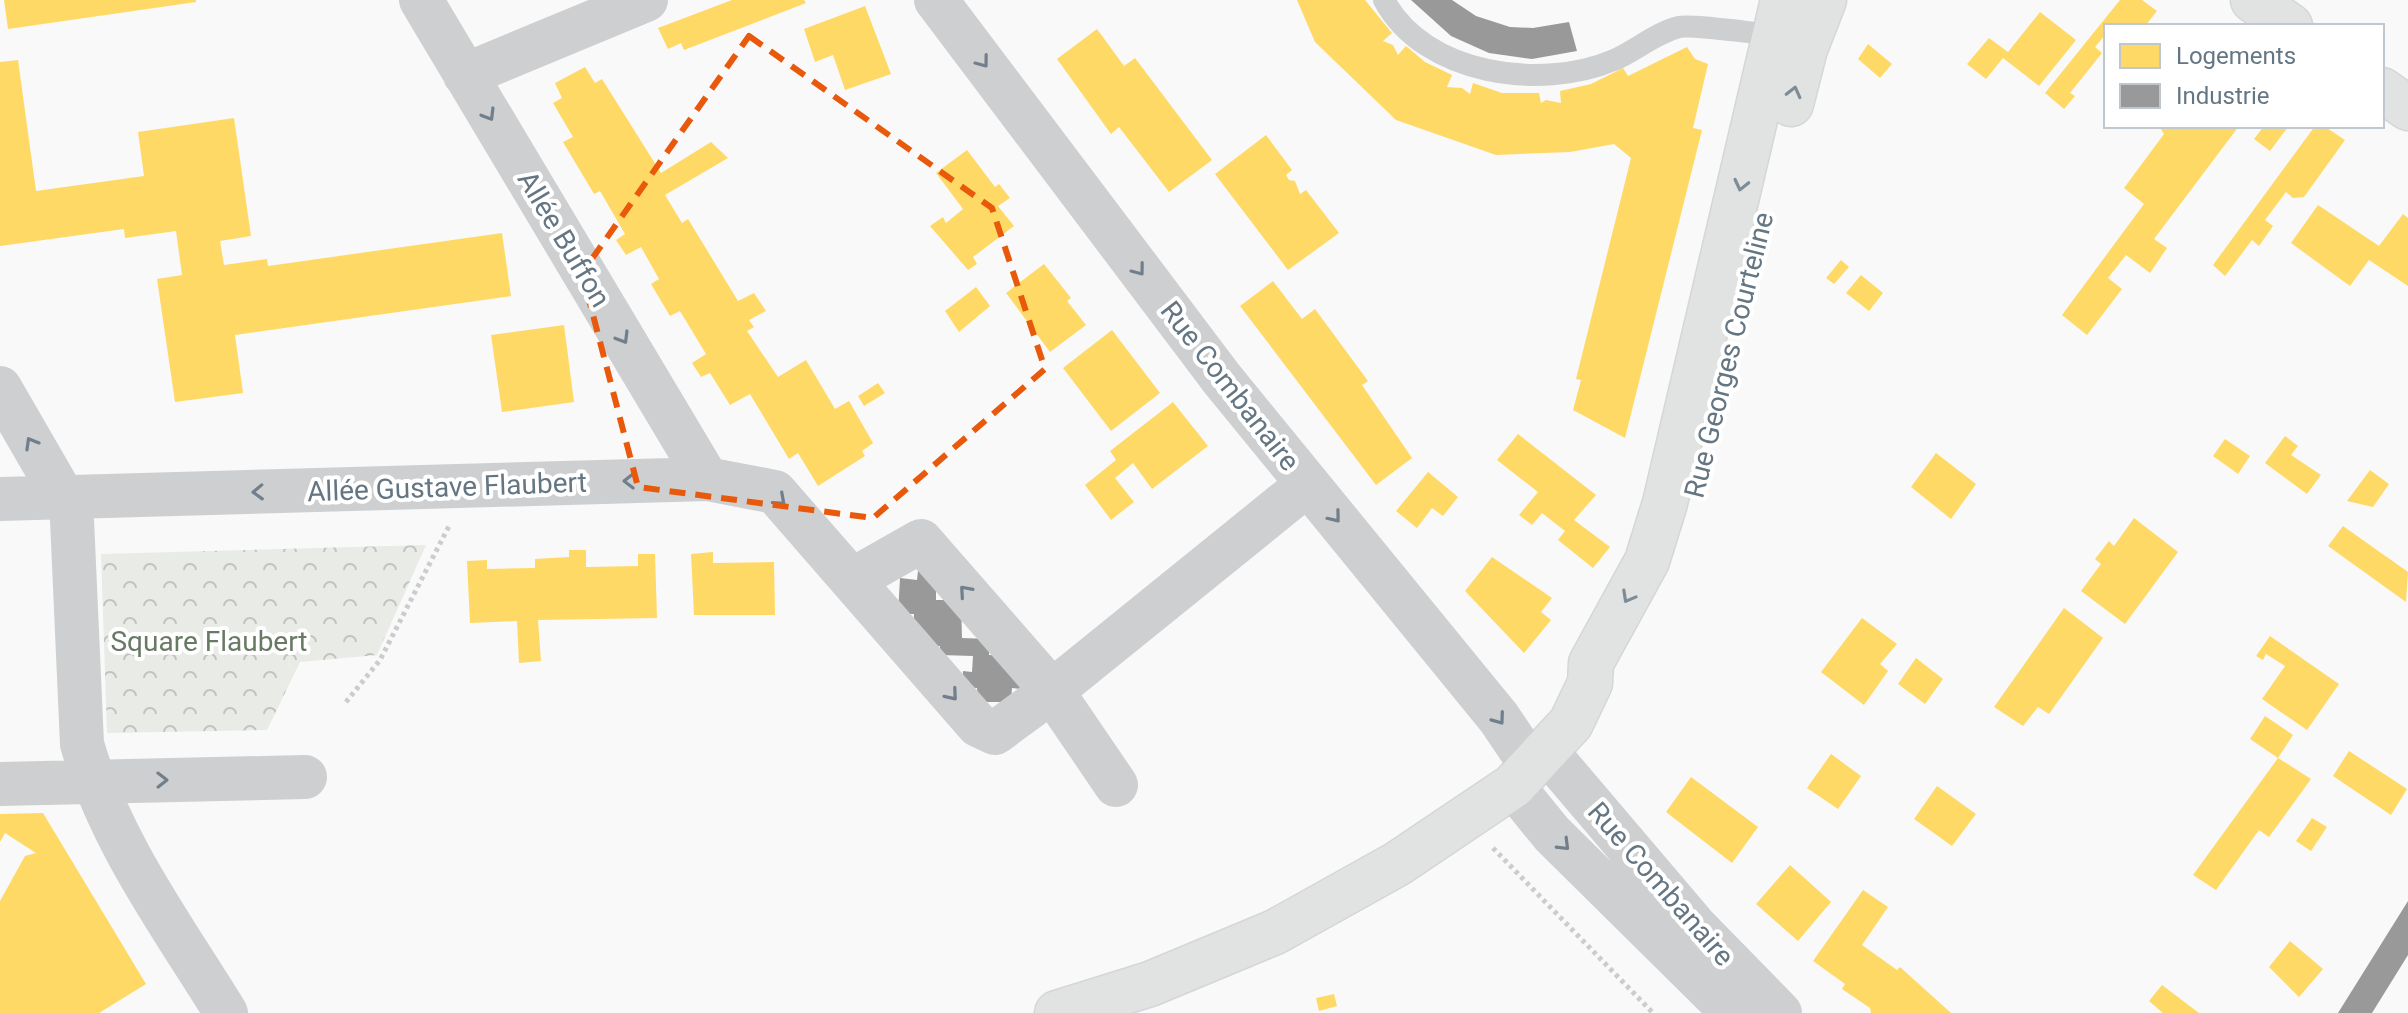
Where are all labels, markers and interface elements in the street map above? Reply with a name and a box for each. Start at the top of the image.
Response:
legend [2104,24,2384,128]
text: Logements [2176,42,2296,70]
one-way arrow [973,53,987,68]
text: Industrie [2176,82,2269,110]
one-way arrow [1784,86,1801,100]
one-way arrow [479,106,495,121]
street label: Allée Buffon [511,165,617,313]
one-way arrow [1733,178,1750,192]
street label: Rue Georges Courteline [1678,209,1780,501]
one-way arrow [1130,261,1144,275]
street label: Rue Combanaire [1154,295,1306,477]
one-way arrow [613,329,629,344]
one-way arrow [25,437,41,452]
street label: Allée Gustave Flaubert [307,466,587,508]
one-way arrow [622,473,635,490]
one-way arrow [251,484,264,501]
one-way arrow [771,491,785,505]
one-way arrow [1325,508,1340,523]
one-way arrow [960,586,975,601]
one-way arrow [1622,588,1637,603]
park label: Square Flaubert [110,625,308,658]
one-way arrow [942,685,957,700]
one-way arrow [1489,711,1504,725]
one-way arrow [156,772,169,789]
street label: Rue Combanaire [1581,796,1741,972]
one-way arrow [1554,836,1569,850]

